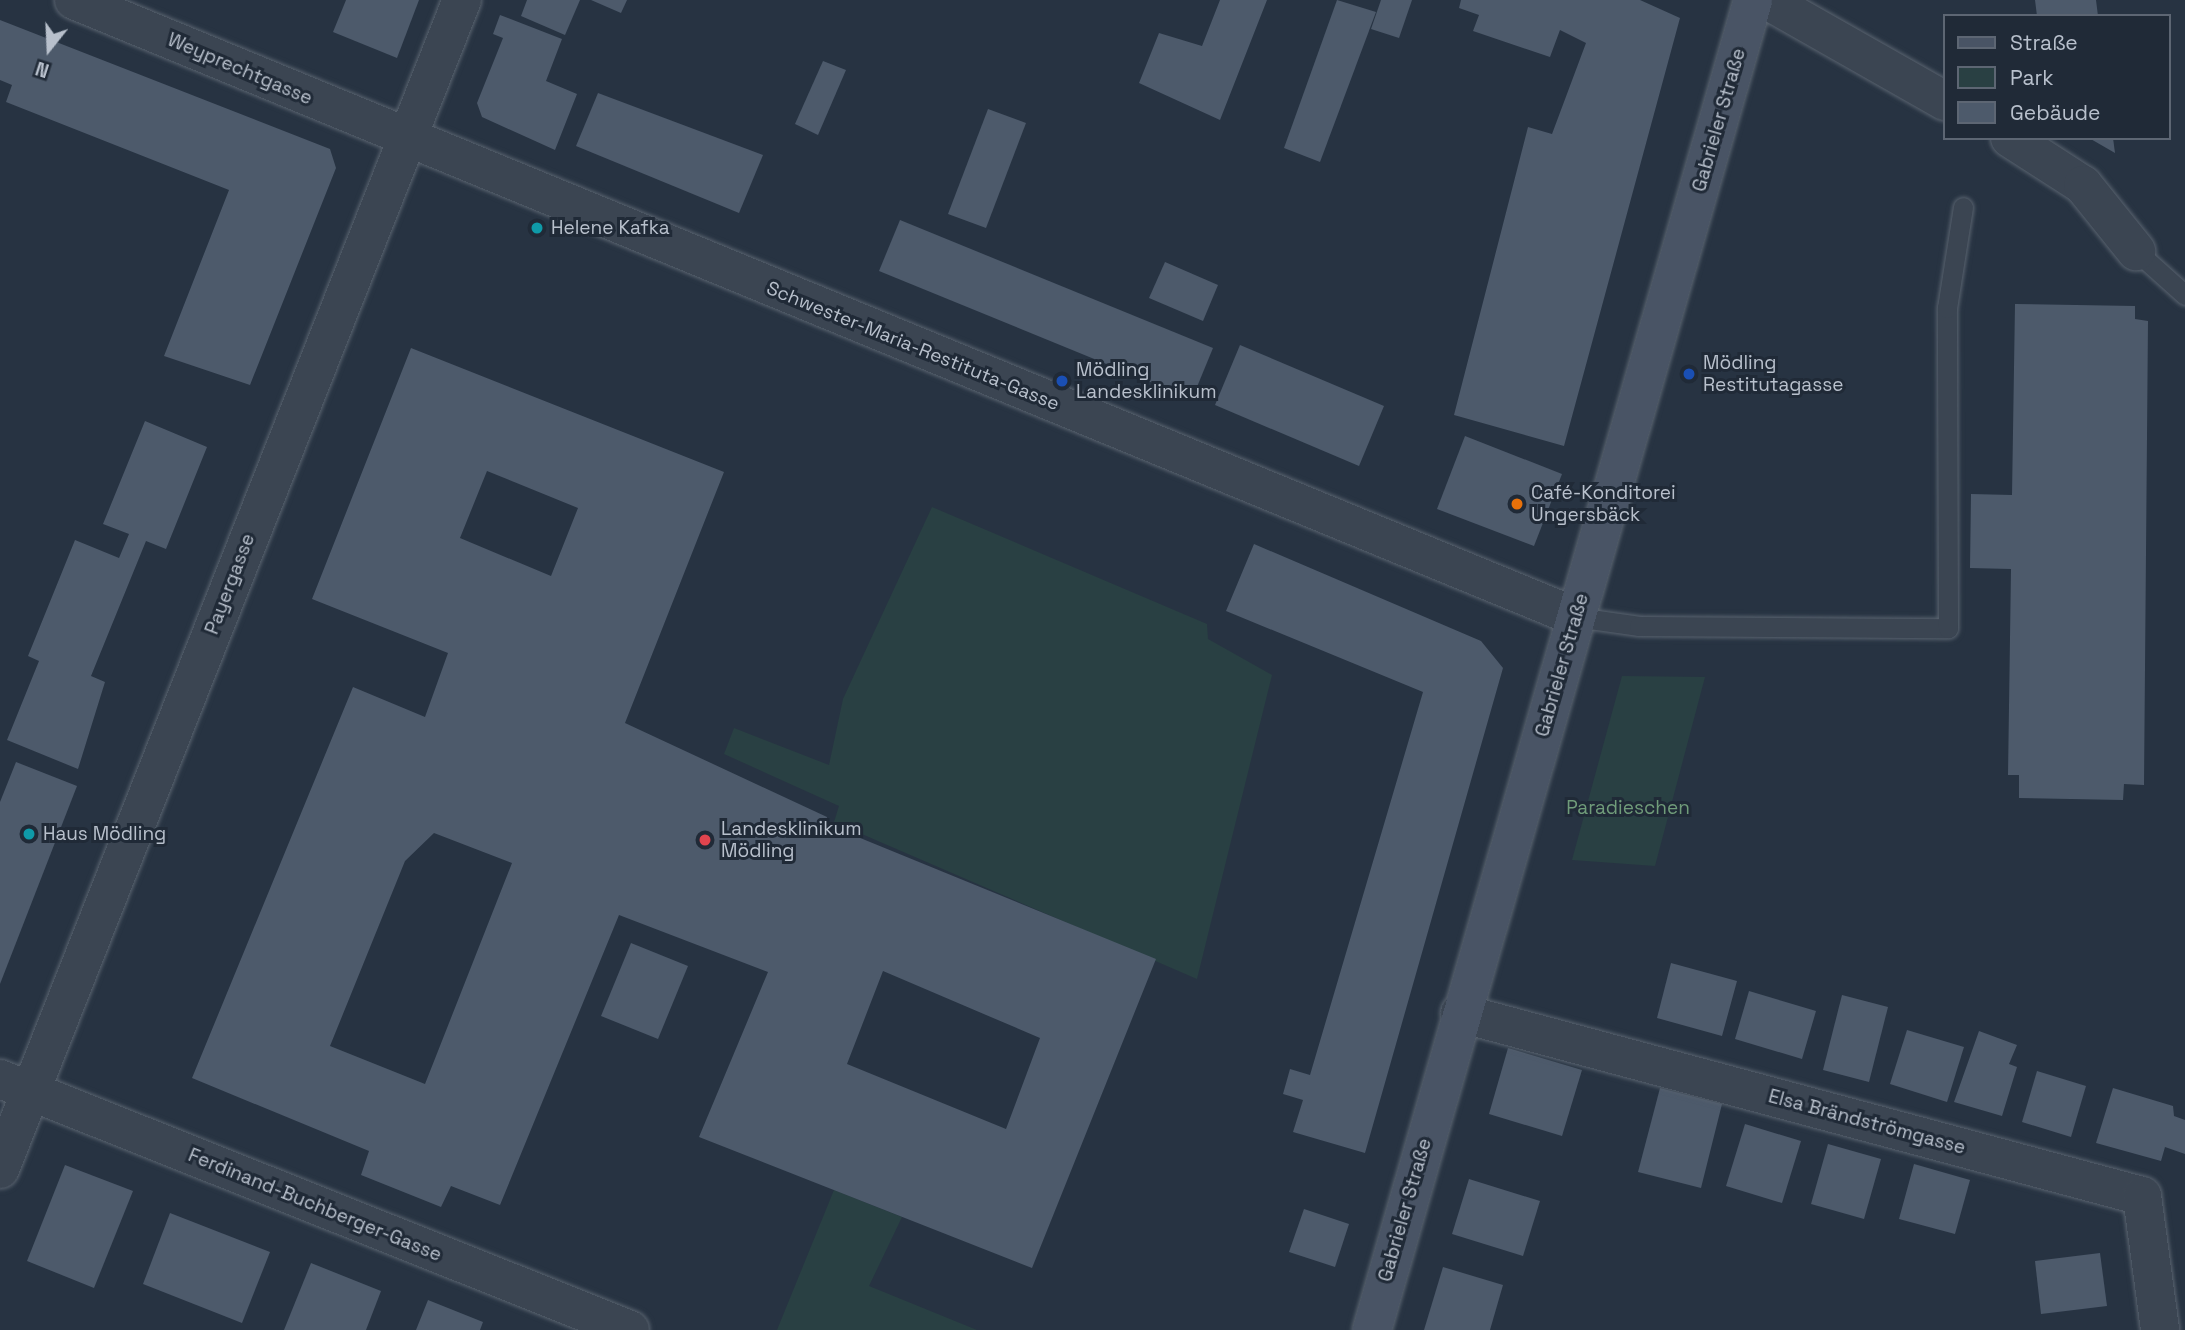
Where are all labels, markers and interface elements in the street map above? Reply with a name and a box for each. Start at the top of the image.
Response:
north arrow [14,14,84,84]
legend [1944,14,2171,140]
street label: Weyprechtgasse [164,28,316,110]
text: Straße [2010,29,2078,56]
street label: Gabrieler Straße [1688,46,1750,194]
text: N [32,56,52,83]
text: Park [2010,64,2054,91]
text: Gebäude [2010,99,2100,126]
place label: Helene Kafka [551,217,670,239]
marker: Helene Kafka [529,220,545,236]
street label: Schwester-Maria-Restituta-Gasse [763,277,1063,415]
place label: Mödling Restitutagasse [1703,352,1843,396]
place label: Mödling Landesklinikum [1076,359,1216,403]
marker: Mödling Restitutagasse [1681,366,1697,382]
marker: Mödling Landesklinikum [1054,373,1070,389]
place label: Café-Konditorei Ungersbäck [1531,482,1676,526]
marker: Café-Konditorei Ungersbäck [1509,496,1525,512]
street label: Payergasse [200,530,260,638]
street label: Gabrieler Straße [1531,591,1593,739]
park label: Paradieschen [1566,797,1690,819]
place label: Landesklinikum Mödling [721,818,861,862]
place label: Haus Mödling [43,823,166,845]
marker: Haus Mödling [21,826,37,842]
marker: Landesklinikum Mödling [695,830,715,850]
street label: Elsa Brändströmgasse [1766,1085,1968,1159]
street label: Gabrieler Straße [1374,1136,1436,1284]
street label: Ferdinand-Buchberger-Gasse [185,1144,445,1266]

